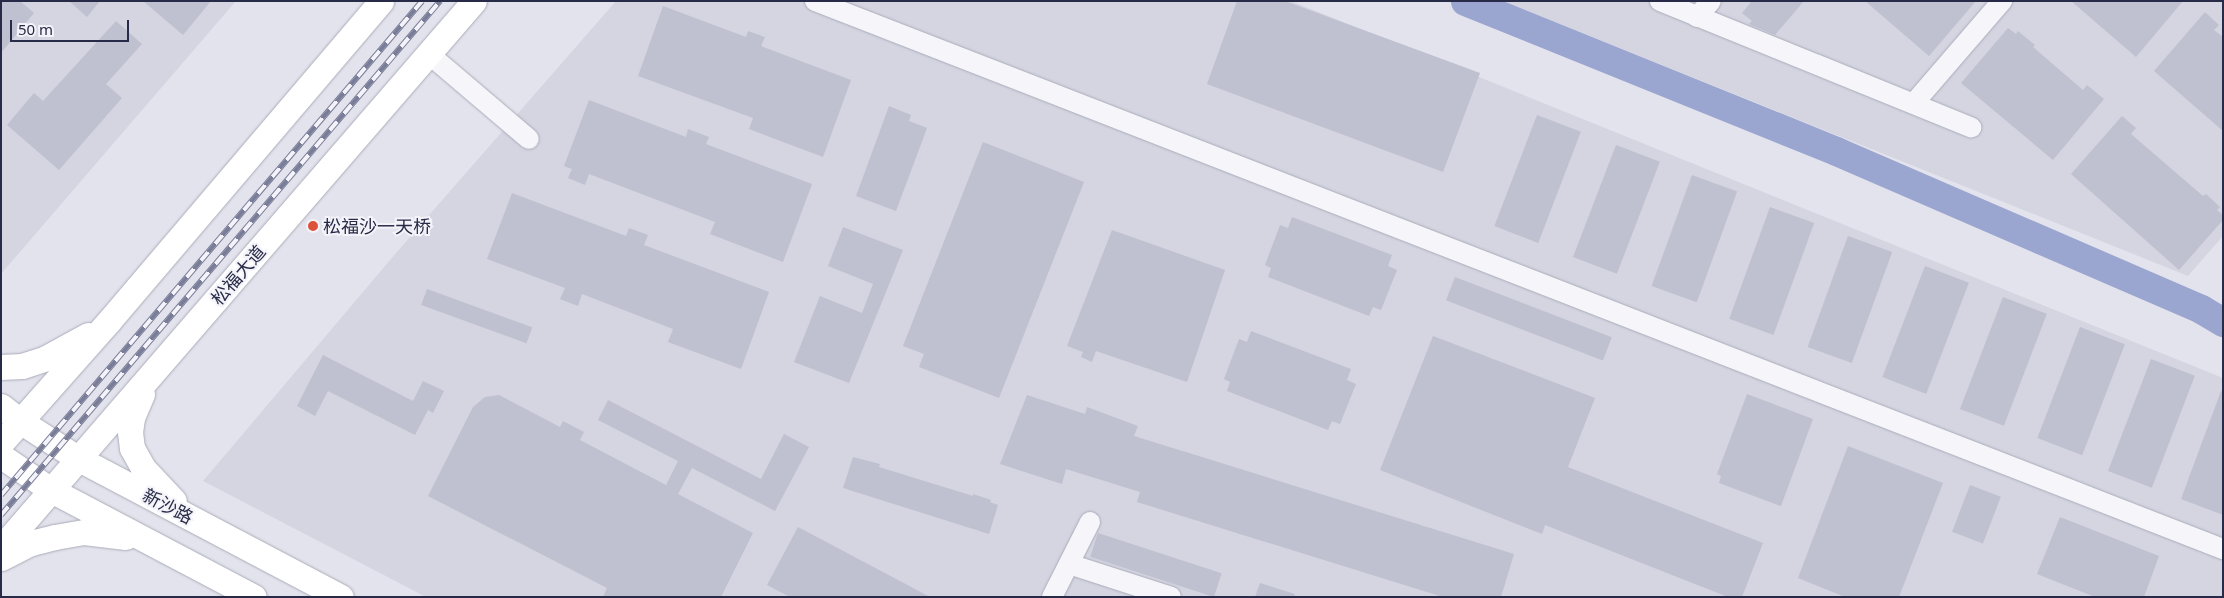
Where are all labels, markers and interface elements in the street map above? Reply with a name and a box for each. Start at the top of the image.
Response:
scale bar [12,10,131,42]
text: 50 m [18,19,53,39]
place label: 松福沙一天桥 [323,215,431,237]
marker: 松福沙一天桥 [307,220,319,232]
street label: 松福大道 [206,241,270,309]
street label: 新沙路 [139,484,197,528]

